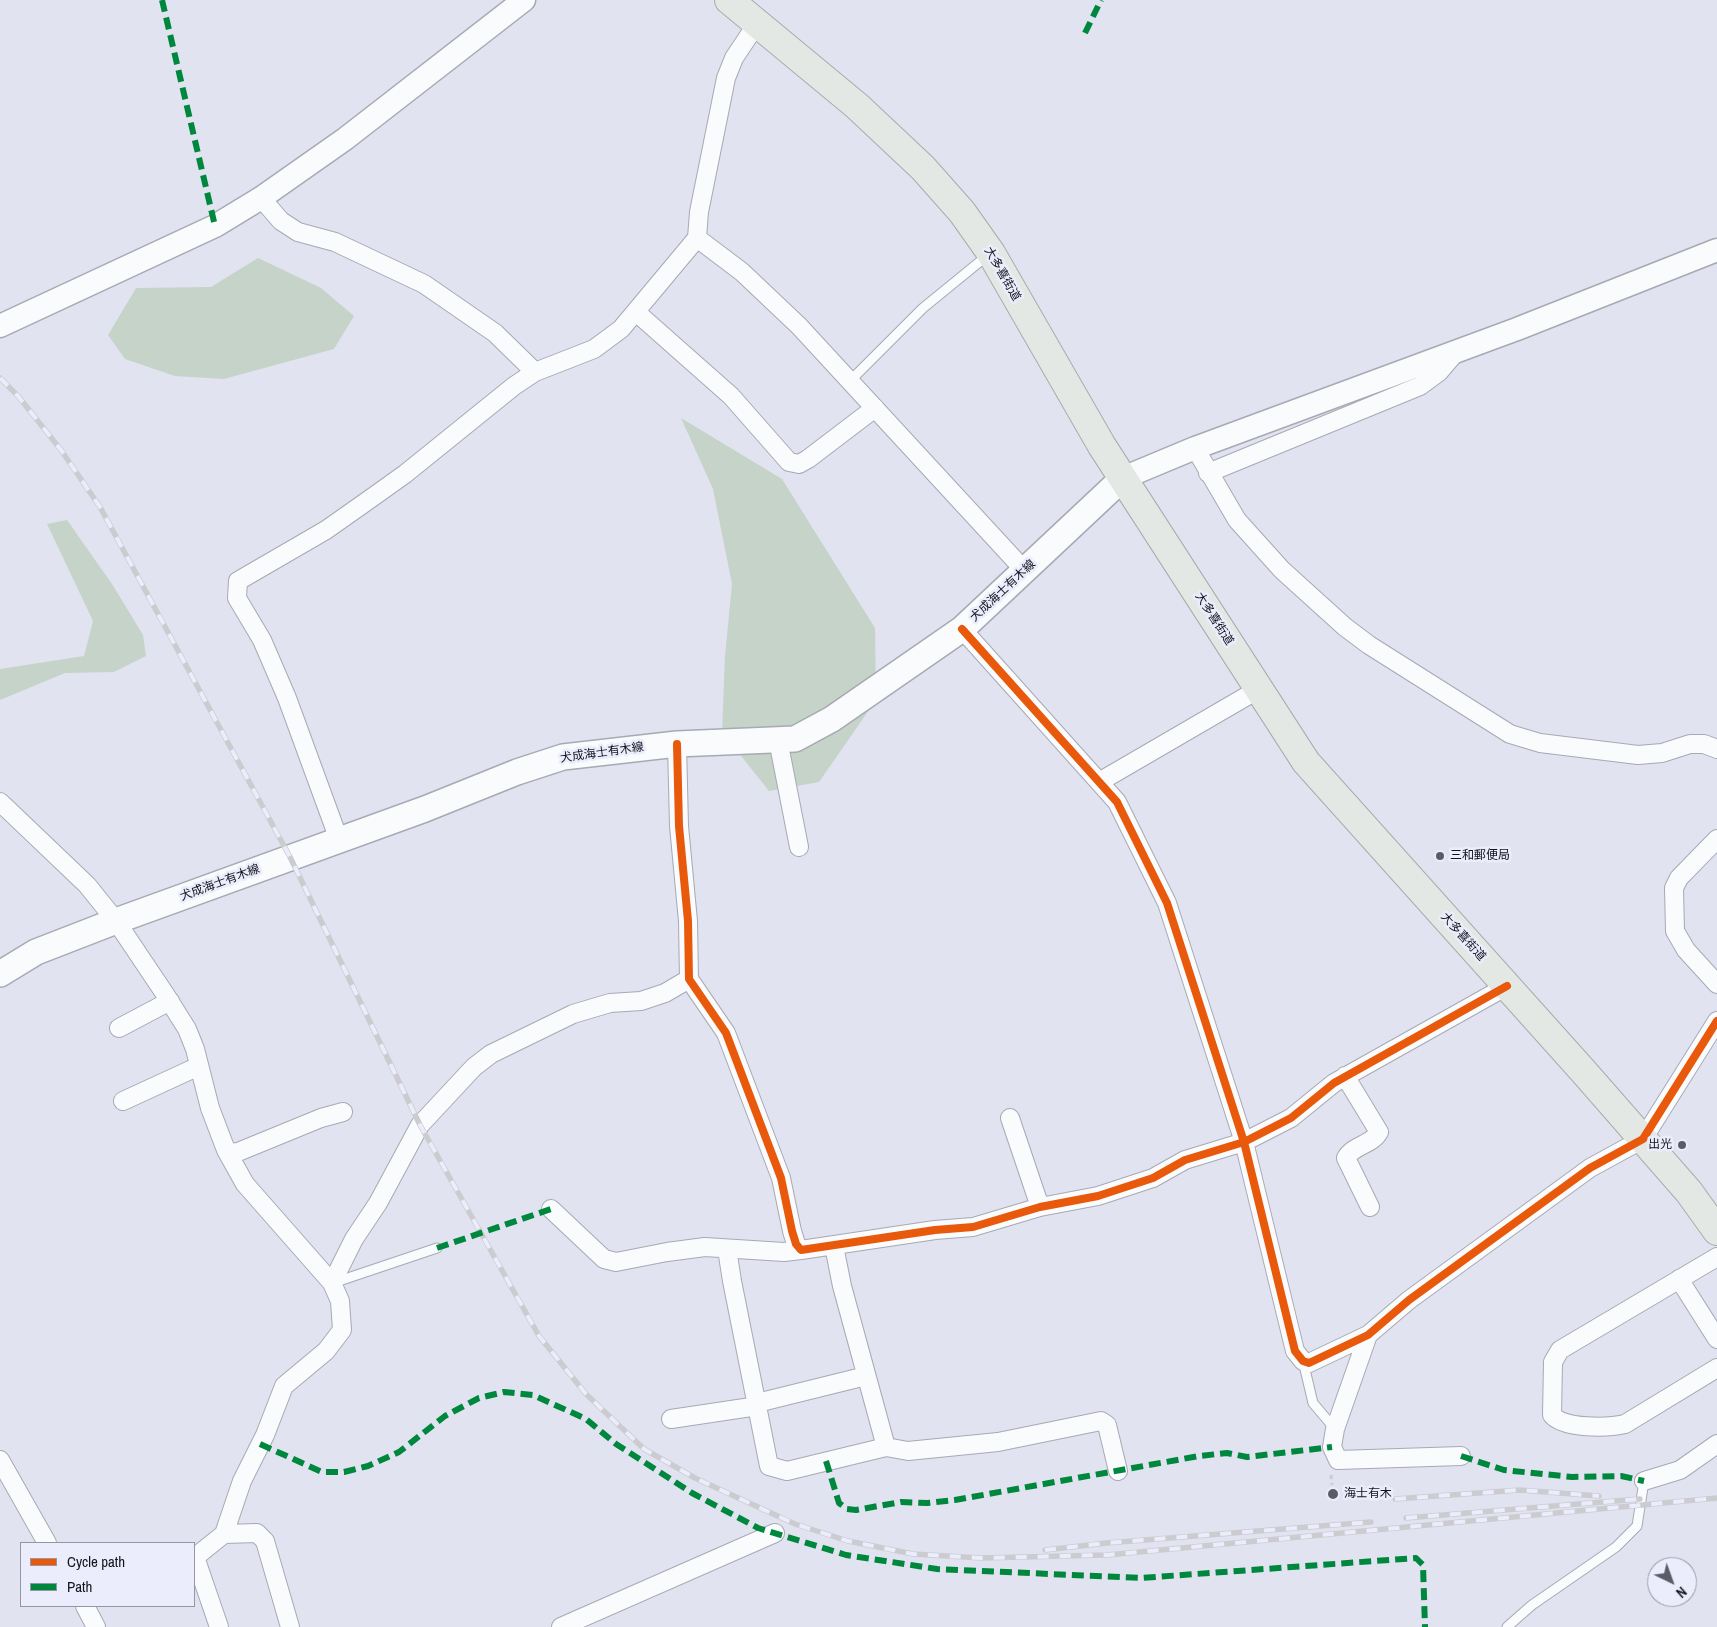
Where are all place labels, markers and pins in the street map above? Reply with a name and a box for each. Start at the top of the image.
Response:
place label: 三和郵便局 [1450,849,1510,863]
marker: 三和郵便局 [1434,850,1446,862]
place label: 出光 [1648,1138,1672,1152]
marker: 出光 [1676,1139,1688,1151]
marker: 海士有木 [1326,1487,1340,1501]
place label: 海士有木 [1344,1487,1392,1501]

